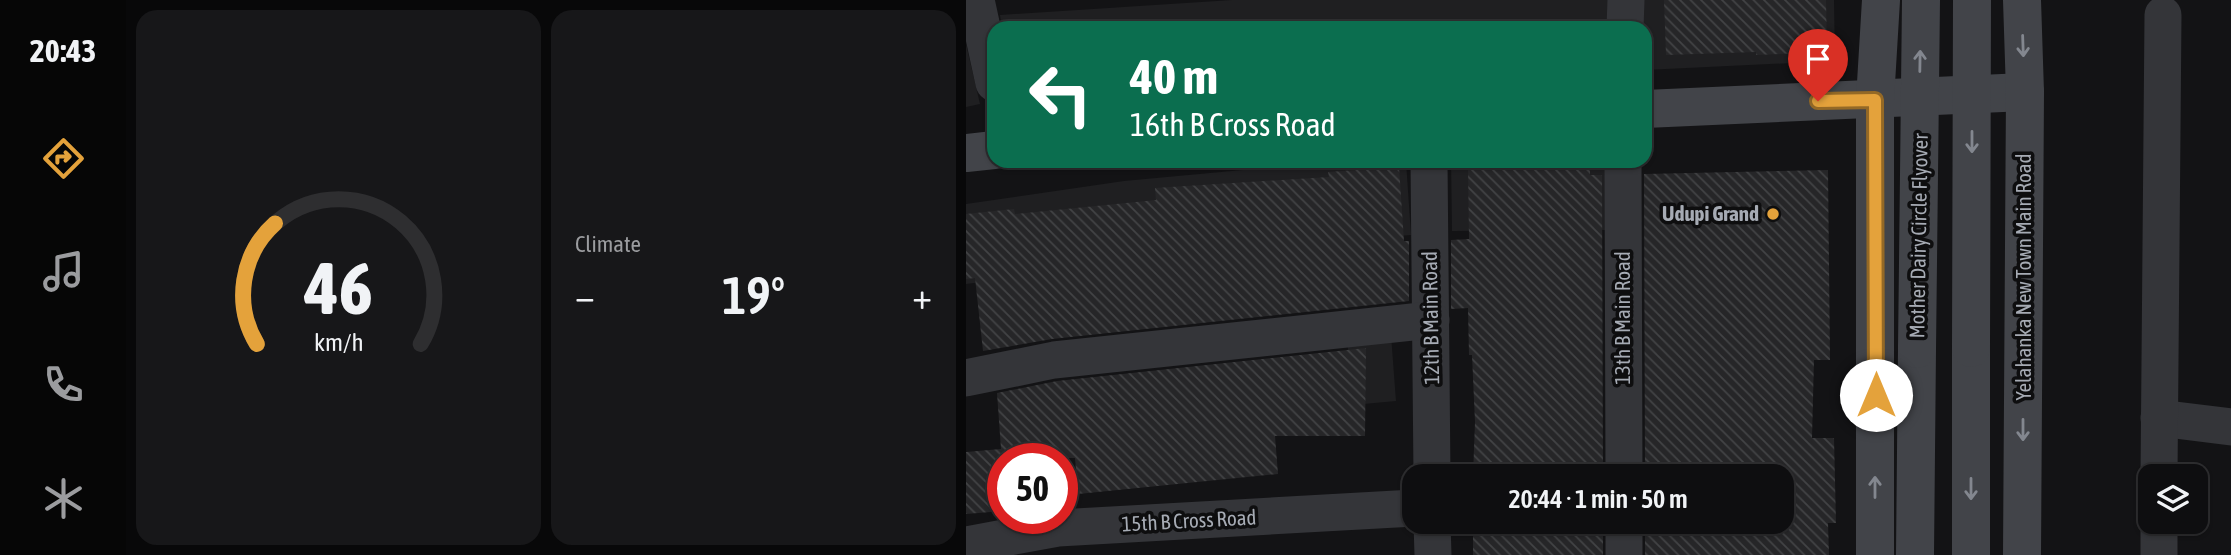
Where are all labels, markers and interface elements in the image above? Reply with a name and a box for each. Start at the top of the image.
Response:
pin [1788,29,1848,101]
text: 20:43 [30,32,96,69]
one-way arrow [2017,34,2030,57]
icon: arrive [1799,40,1837,78]
text: 40 m [1130,48,1218,104]
icon: left [1015,49,1106,140]
one-way arrow [1914,49,1927,72]
text: 16th B Cross Road [1130,106,1336,143]
one-way arrow [1965,130,1979,153]
street label: Mother Dairy Circle Flyover [1904,133,1932,339]
icon: directions [39,134,88,183]
street label: Yelahanka New Town Main Road [2011,153,2035,401]
place label: Udupi Grand [1662,201,1759,225]
marker: Udupi Grand [1765,206,1781,222]
text: Climate [575,231,641,257]
text: 46 [303,246,373,329]
icon: music [39,247,88,296]
street label: 12th B Main Road [1417,251,1443,385]
street label: 13th B Main Road [1610,251,1634,385]
text: 19° [722,265,785,325]
text: − [575,274,595,317]
text: + [912,274,932,317]
text: km/h [314,327,363,355]
position arrow [1839,358,1913,432]
icon: phone [39,360,88,409]
one-way arrow [2016,418,2029,441]
speed limit sign: 50 [987,443,1078,534]
map controls [2138,464,2208,534]
button: layers [2138,464,2208,534]
icon: climate [39,474,88,523]
one-way arrow [1868,476,1882,499]
one-way arrow [1964,478,1978,501]
text: 20:44 · 1 min · 50 m [1508,484,1688,514]
street label: 15th B Cross Road [1121,504,1257,536]

